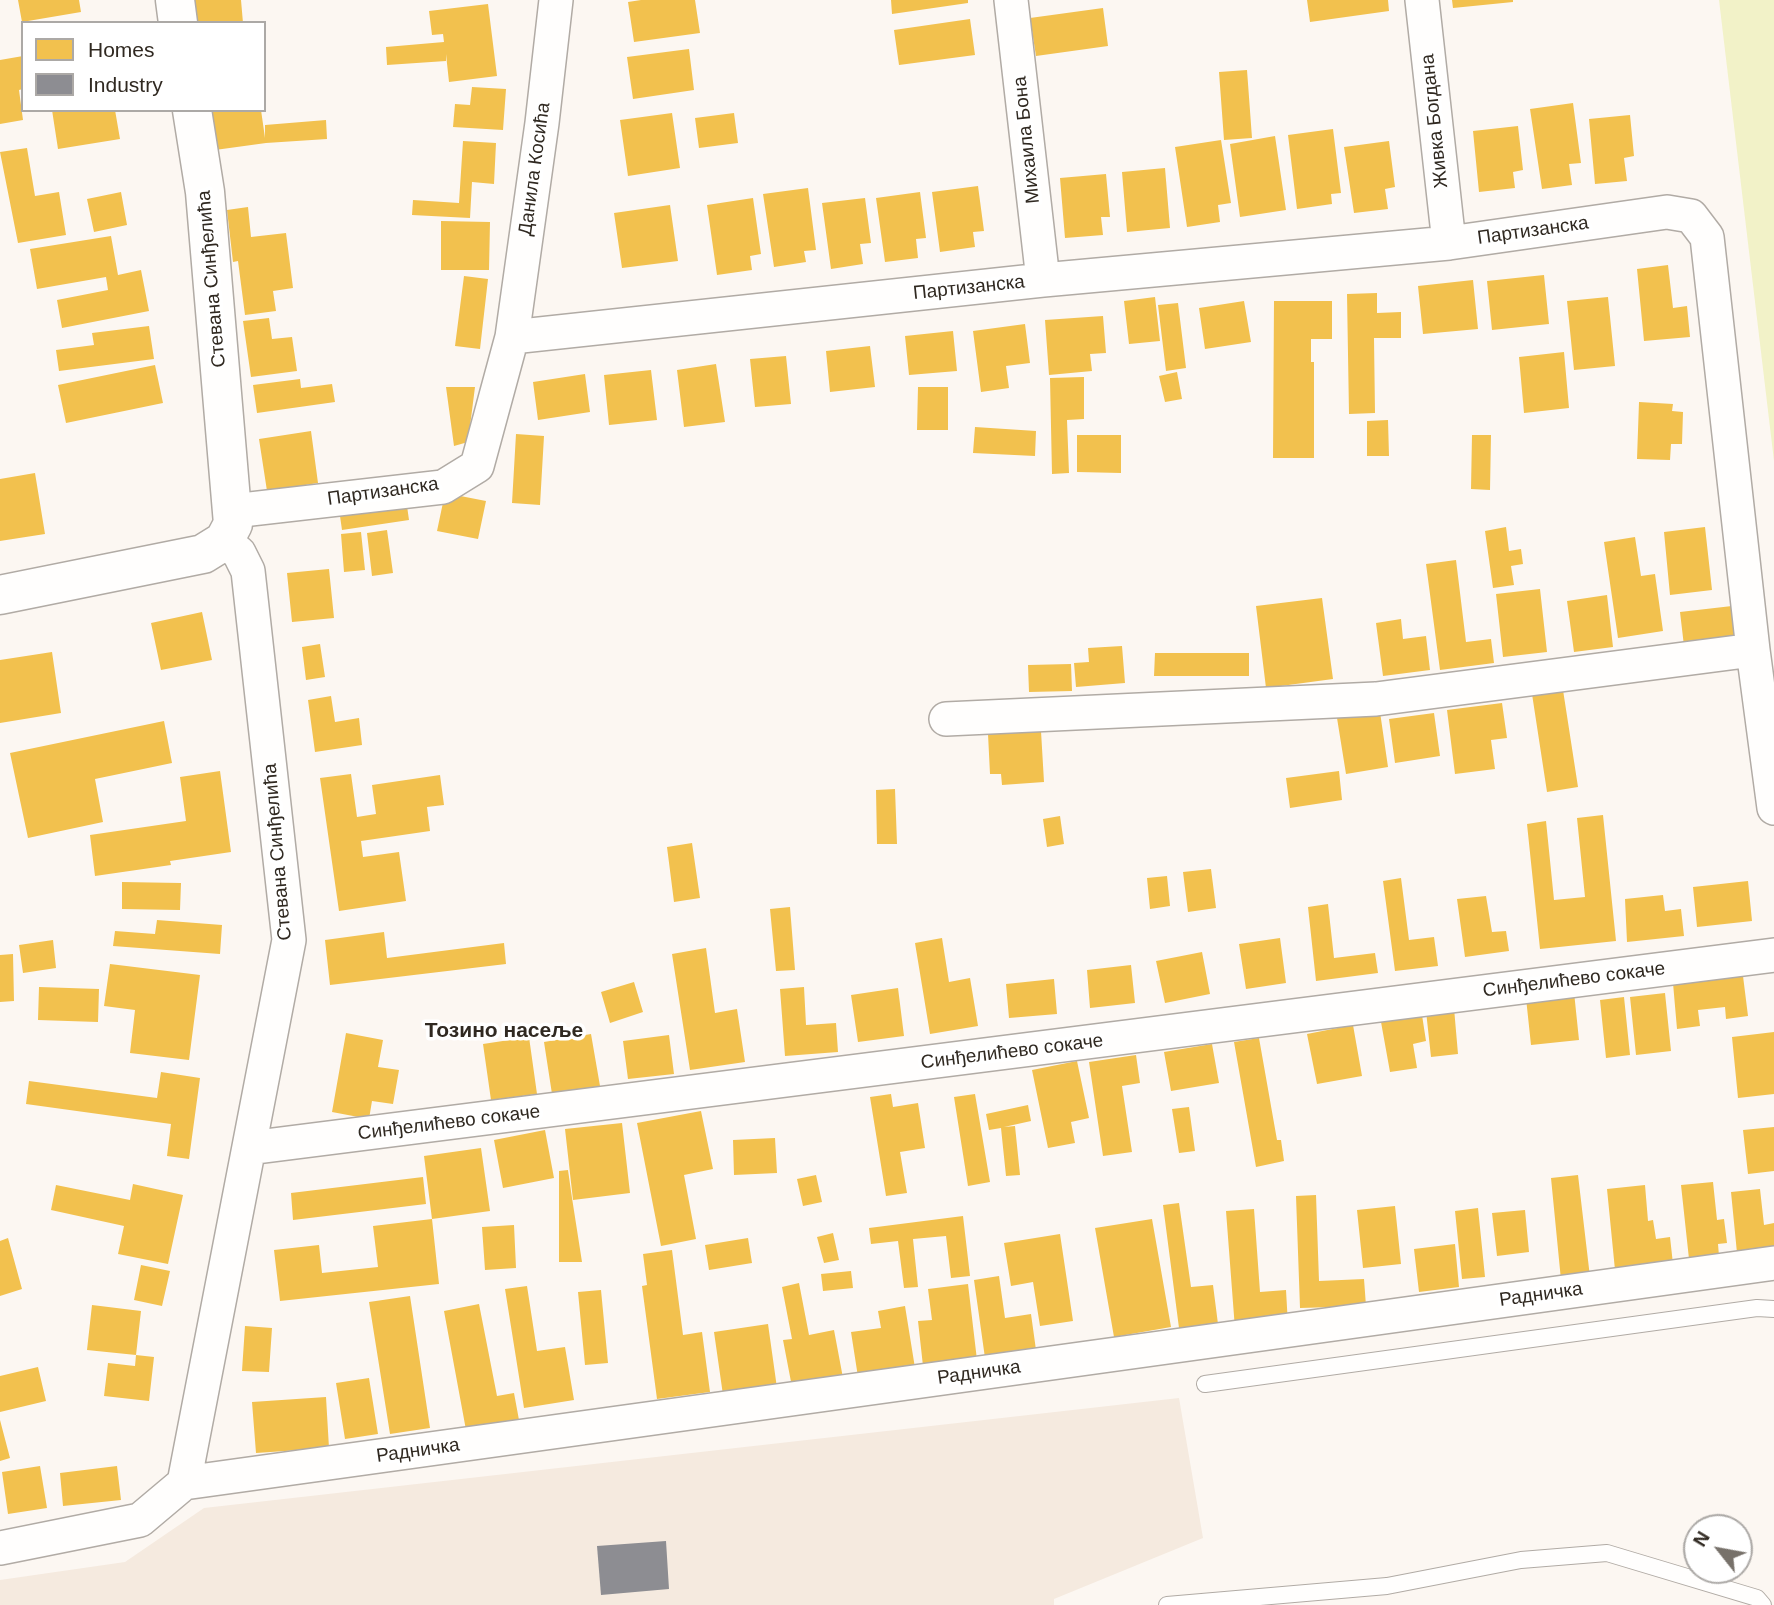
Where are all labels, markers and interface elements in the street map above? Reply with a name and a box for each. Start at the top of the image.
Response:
legend [21,21,266,112]
text: Homes [88,38,155,61]
street label: Живка Богдана [1417,53,1453,189]
text: Industry [88,73,163,96]
street label: Михаила Бона [1009,75,1045,205]
street label: Данила Косића [514,101,556,237]
street label: Стевана Синђелића [193,189,231,369]
street label: Партизанска [1476,212,1590,250]
street label: Партизанска [912,271,1026,305]
street label: Партизанска [326,473,440,511]
street label: Стевана Синђелића [259,762,297,942]
street label: Синђелићево сокаче [1482,958,1666,1002]
district label: Тозино насеље [425,1018,583,1044]
street label: Синђелићево сокаче [920,1030,1104,1074]
street label: Синђелићево сокаче [357,1101,541,1145]
street label: Радничка [1498,1278,1584,1312]
street label: Радничка [936,1356,1022,1390]
street label: Радничка [375,1434,461,1468]
north arrow [1683,1514,1753,1584]
text: N [1689,1528,1714,1550]

